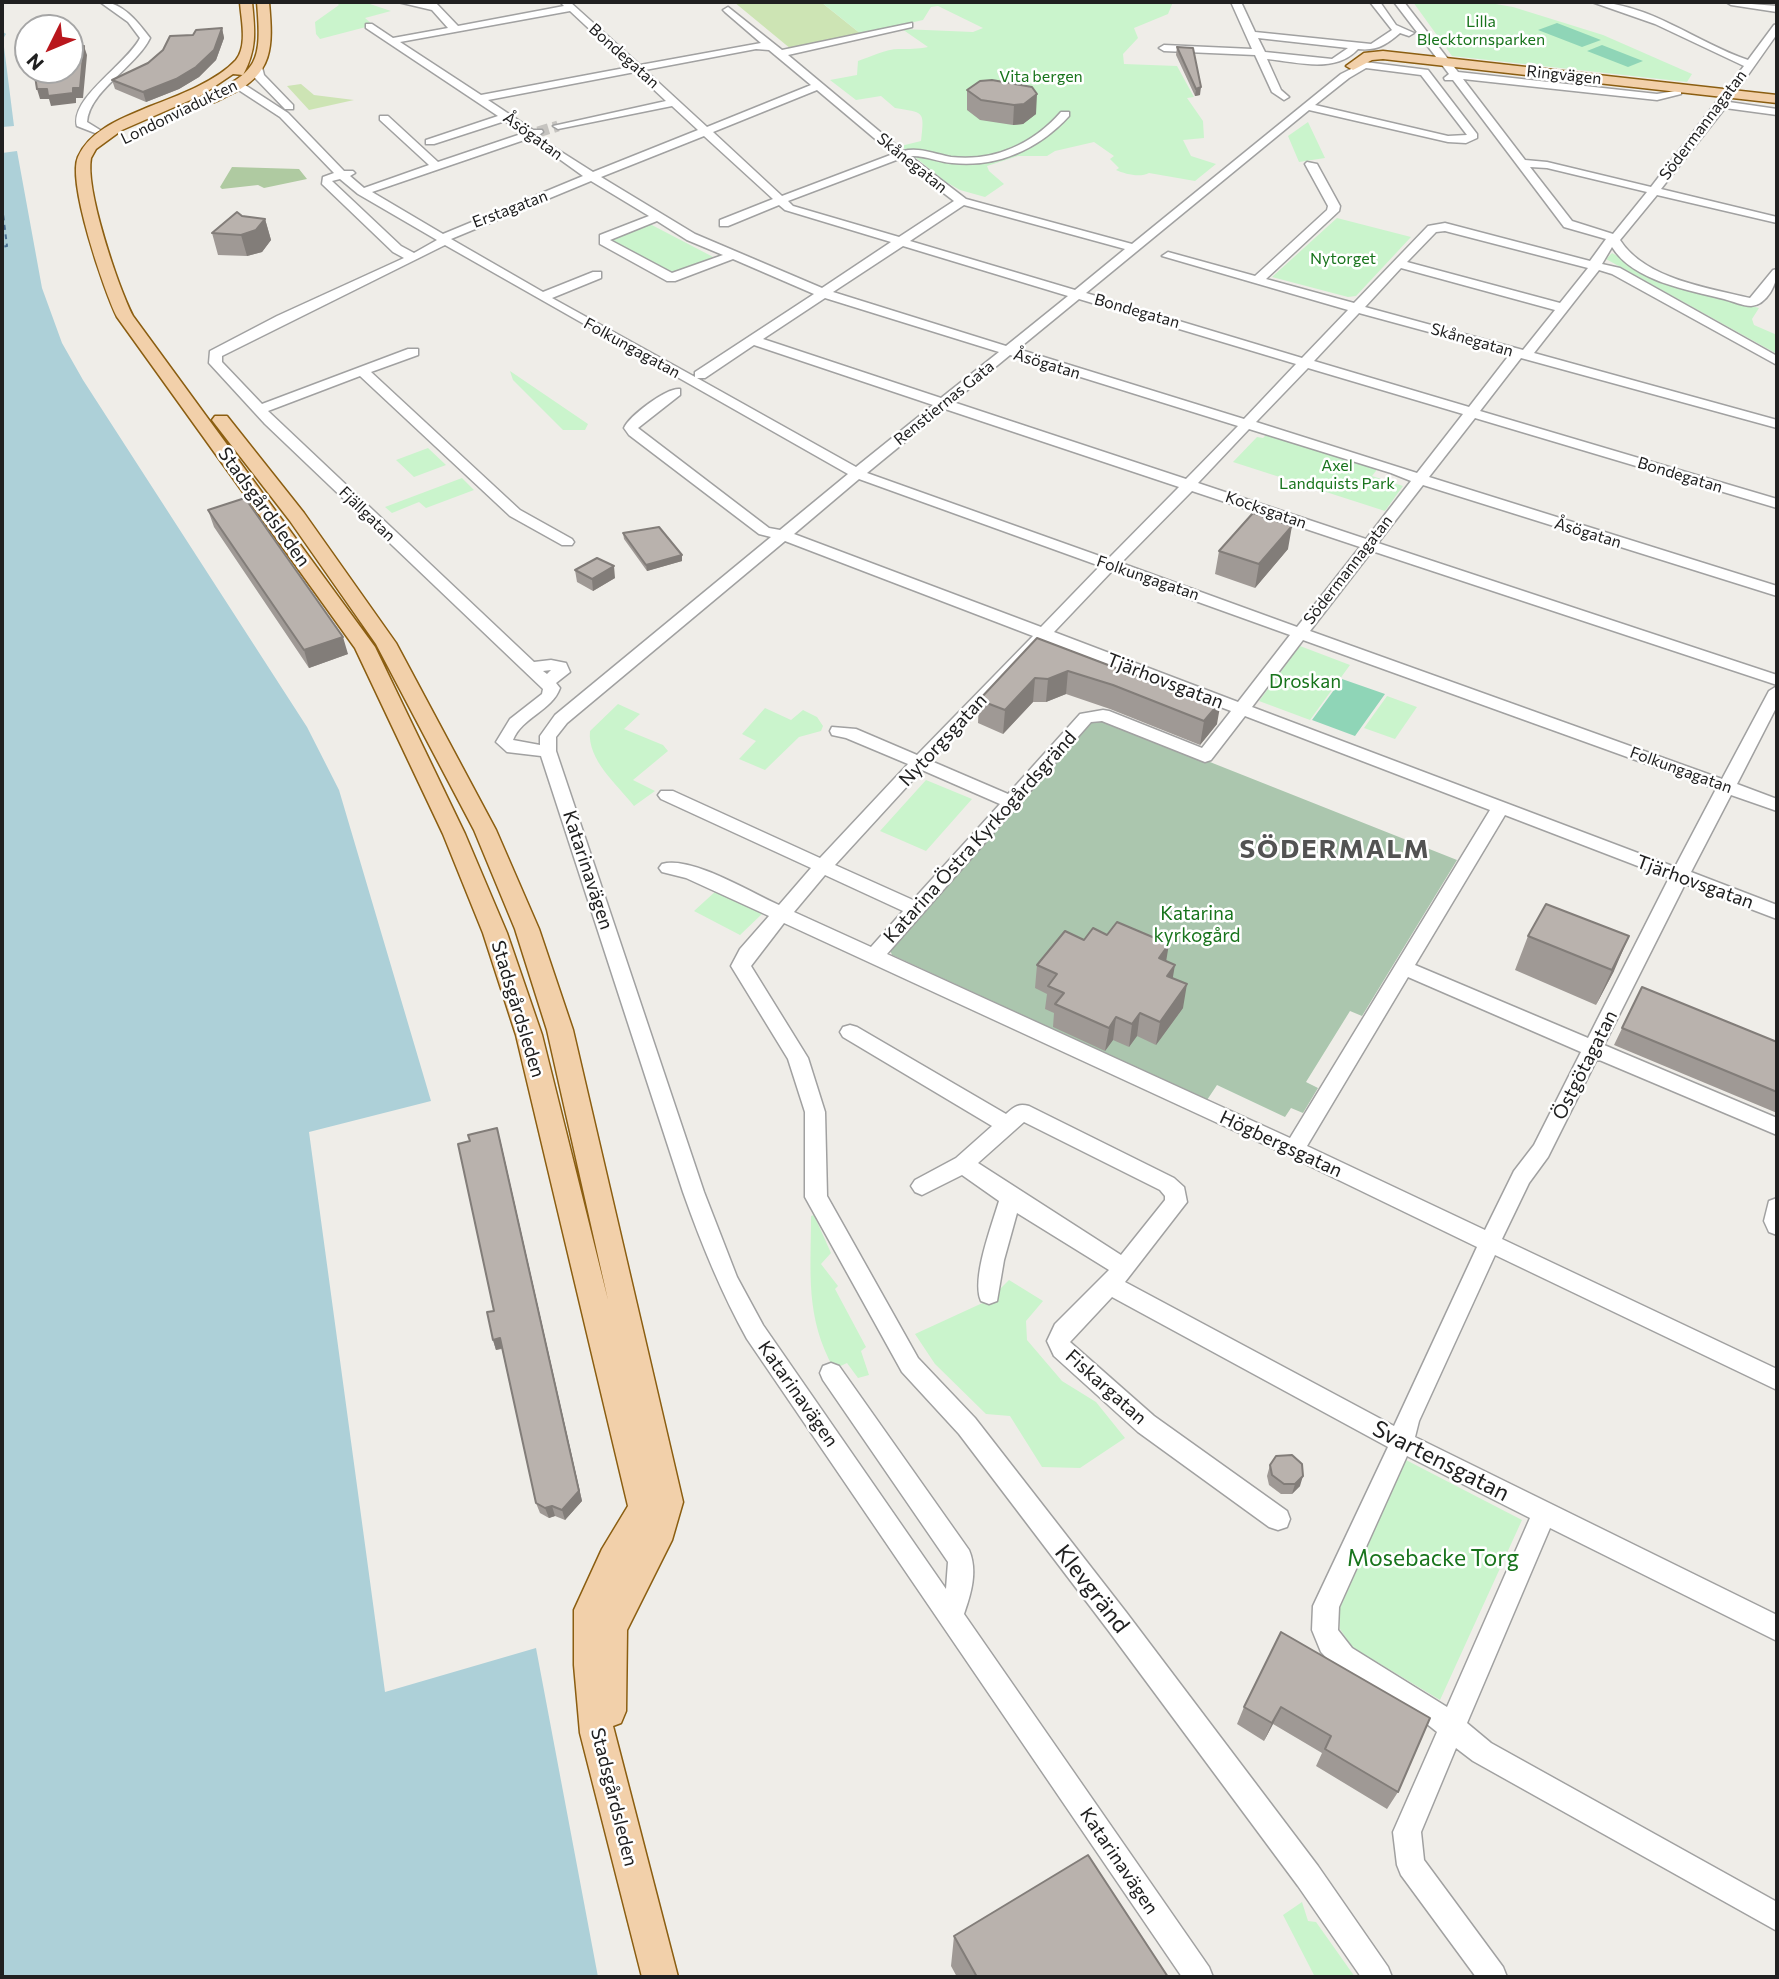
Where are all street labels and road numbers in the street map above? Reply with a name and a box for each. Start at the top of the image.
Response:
street label: Bondegatan [585,20,663,92]
street label: Ringvägen [1526,62,1602,88]
street label: Södermannagatan [1655,66,1751,184]
street label: Londonviadukten [118,75,240,149]
street label: Åsögatan [499,108,567,164]
street label: Skånegatan [873,129,951,197]
street label: Erstagatan [470,186,550,232]
street label: Bondegatan [1092,290,1182,332]
street label: Folkungagatan [580,314,684,382]
street label: Skånegatan [1429,319,1515,361]
street label: Åsögatan [1011,345,1083,383]
street label: Renstiernas Gata [890,357,998,449]
street label: Stadsgårdsleden [213,443,315,571]
street label: Bondegatan [1635,453,1725,497]
street label: Fjällgatan [335,483,399,545]
street label: Kocksgatan [1223,487,1309,533]
street label: Södermannagatan [1299,512,1397,628]
street label: Åsögatan [1552,514,1624,552]
street label: Folkungagatan [1094,551,1202,605]
street label: Tjärhovsgatan [1103,648,1227,714]
street label: Nytorgsgatan [894,689,992,791]
street label: Katarina Östra Kyrkogårdsgränd [879,726,1081,948]
street label: Folkungagatan [1627,743,1735,797]
street label: Katarinavägen [558,808,618,932]
street label: Tjärhovsgatan [1633,850,1757,914]
street label: Stadsgårdsleden [486,938,550,1080]
street label: Östgötagatan [1548,1007,1622,1123]
street label: Högbergsgatan [1216,1106,1346,1182]
street label: Katarinavägen [753,1337,843,1451]
street label: Fiskargatan [1061,1345,1151,1429]
street label: Svartensgatan [1368,1415,1514,1507]
street label: Klevgränd [1049,1539,1135,1639]
street label: Stadsgårdsleden [586,1725,642,1869]
street label: Katarinavägen [1075,1803,1163,1919]

